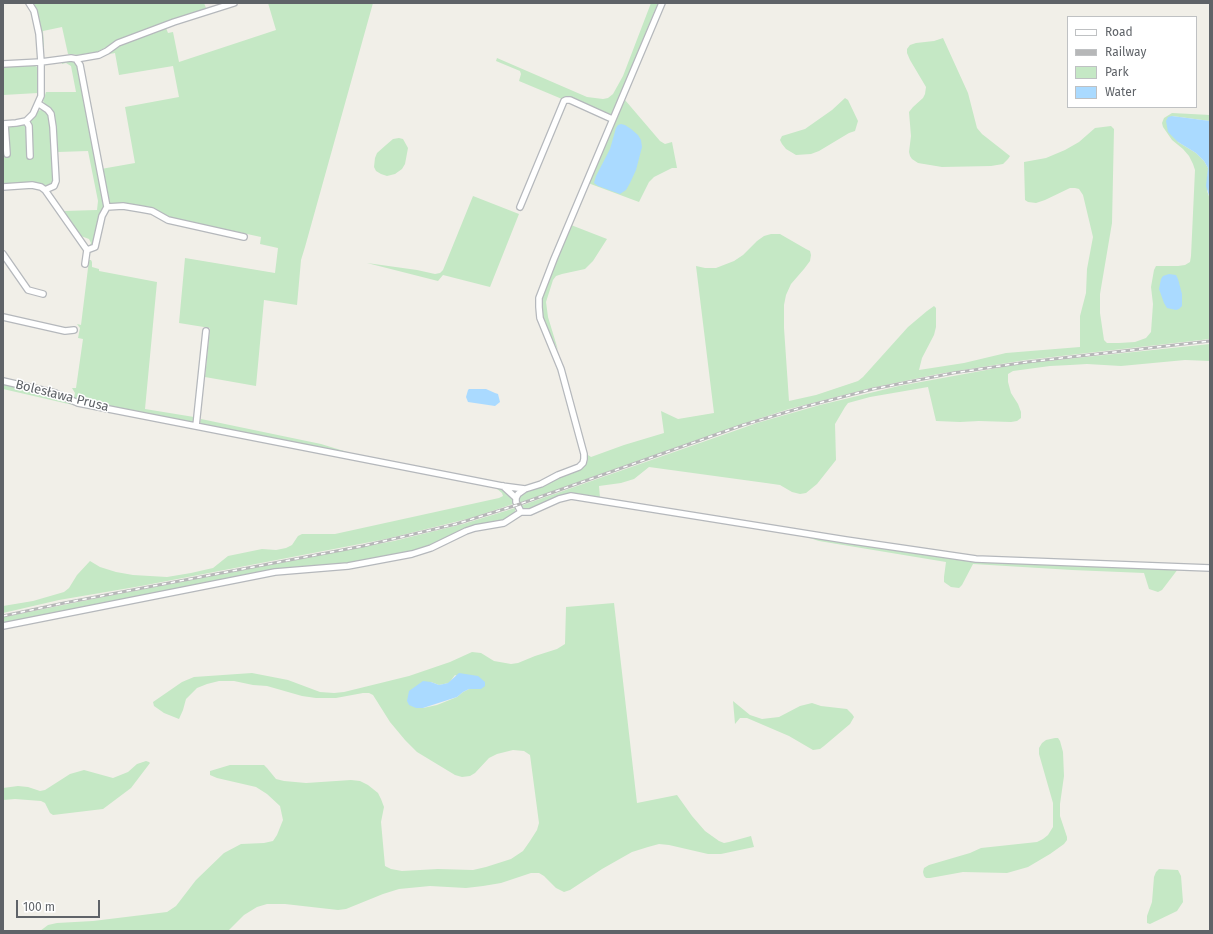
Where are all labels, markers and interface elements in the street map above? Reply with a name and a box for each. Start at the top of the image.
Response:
legend [1067,16,1197,108]
text: Road [1105,25,1133,39]
text: Railway [1105,45,1146,59]
text: Park [1105,65,1129,79]
text: Water [1105,85,1136,99]
street label: Bolesława Prusa [14,377,110,415]
scale bar [18,892,102,918]
text: 100 m [23,900,55,914]

